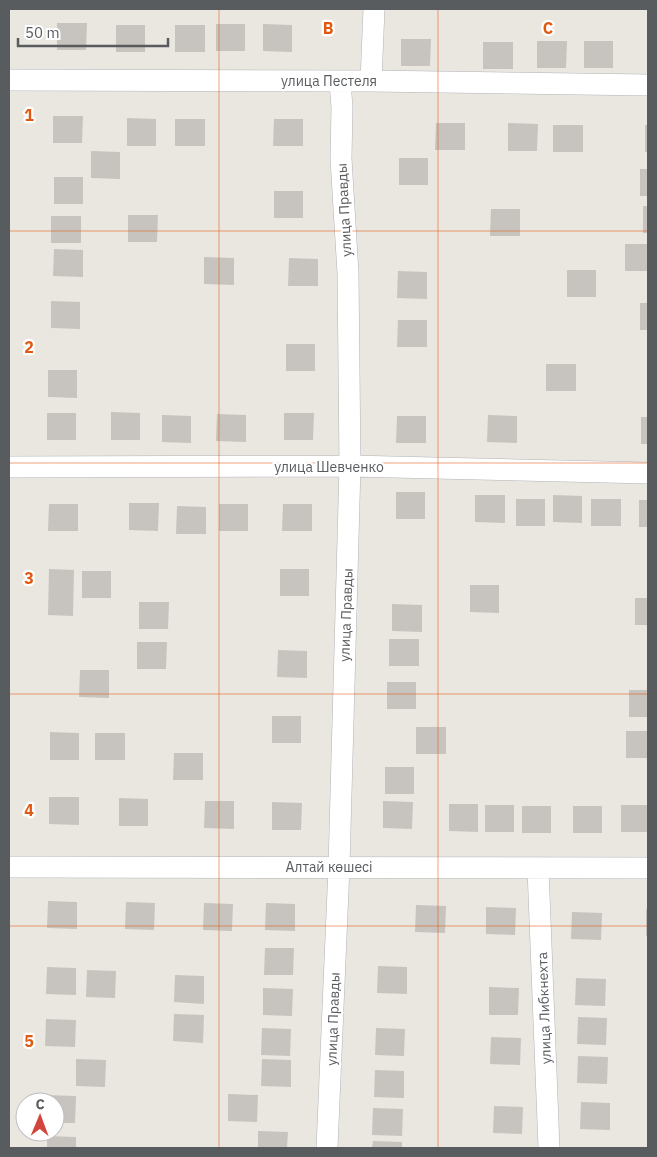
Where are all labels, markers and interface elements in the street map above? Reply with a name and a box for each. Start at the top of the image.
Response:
scale bar [18,15,168,47]
text: B [323,18,334,38]
text: C [543,18,553,38]
text: 50 m [25,23,60,42]
street label: улица Пестеля [281,72,377,90]
text: 1 [24,105,34,125]
street label: улица Правды [333,163,355,257]
text: 2 [24,337,34,357]
street label: улица Шевченко [274,458,384,476]
text: 3 [24,568,34,588]
street label: улица Правды [335,568,357,662]
text: 4 [24,800,34,820]
street label: Алтай көшесі [285,858,373,876]
street label: улица Либкнехта [533,951,555,1064]
street label: улица Правды [322,972,344,1066]
text: 5 [24,1031,34,1051]
north arrow [15,1092,65,1142]
text: С [36,1095,45,1113]

